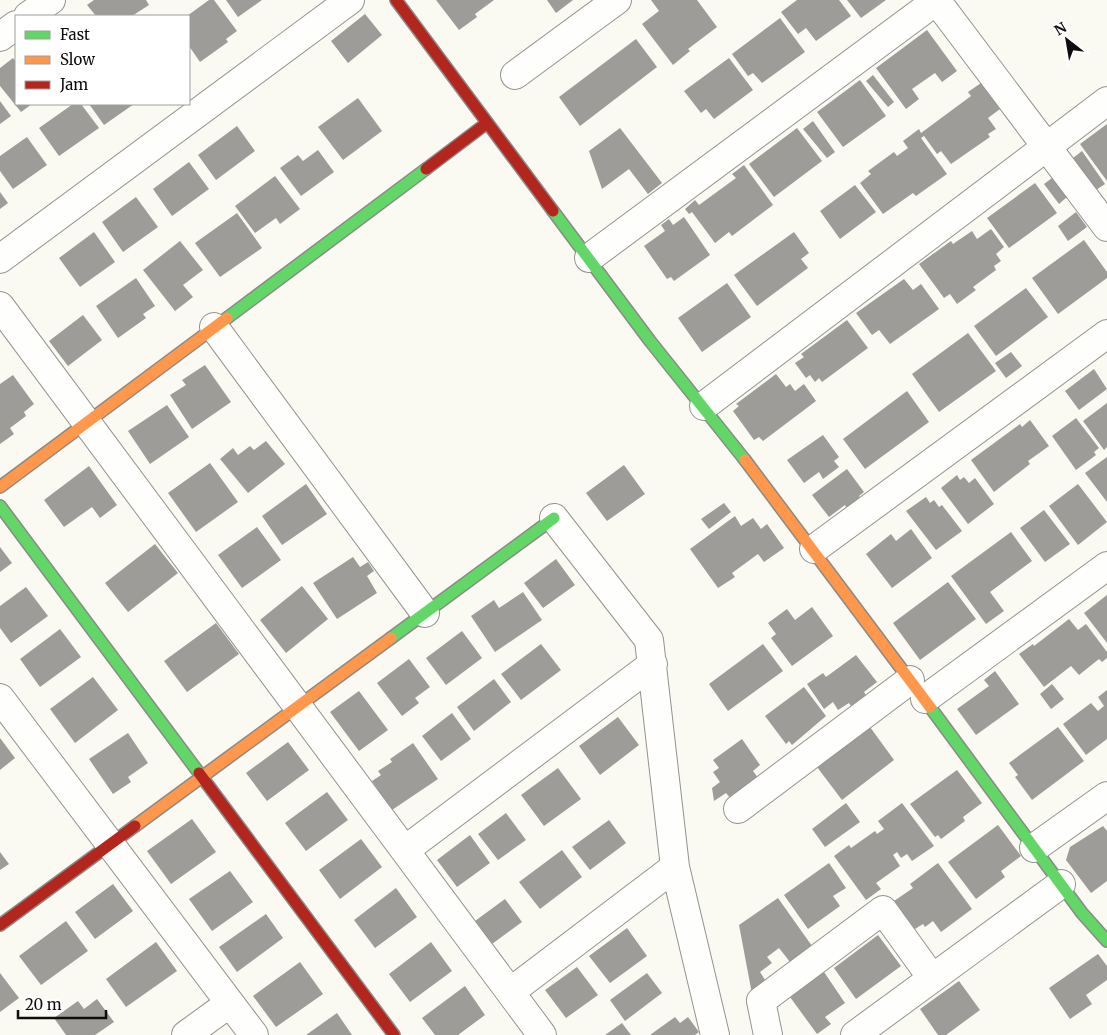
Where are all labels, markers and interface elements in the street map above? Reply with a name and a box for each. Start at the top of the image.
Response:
legend [15,15,190,105]
north arrow [1042,15,1092,65]
text: N [1051,18,1070,39]
text: Fast [60,25,90,44]
text: Slow [60,50,95,69]
text: Jam [59,75,88,94]
scale bar [18,988,105,1020]
text: 20 m [25,995,62,1014]

